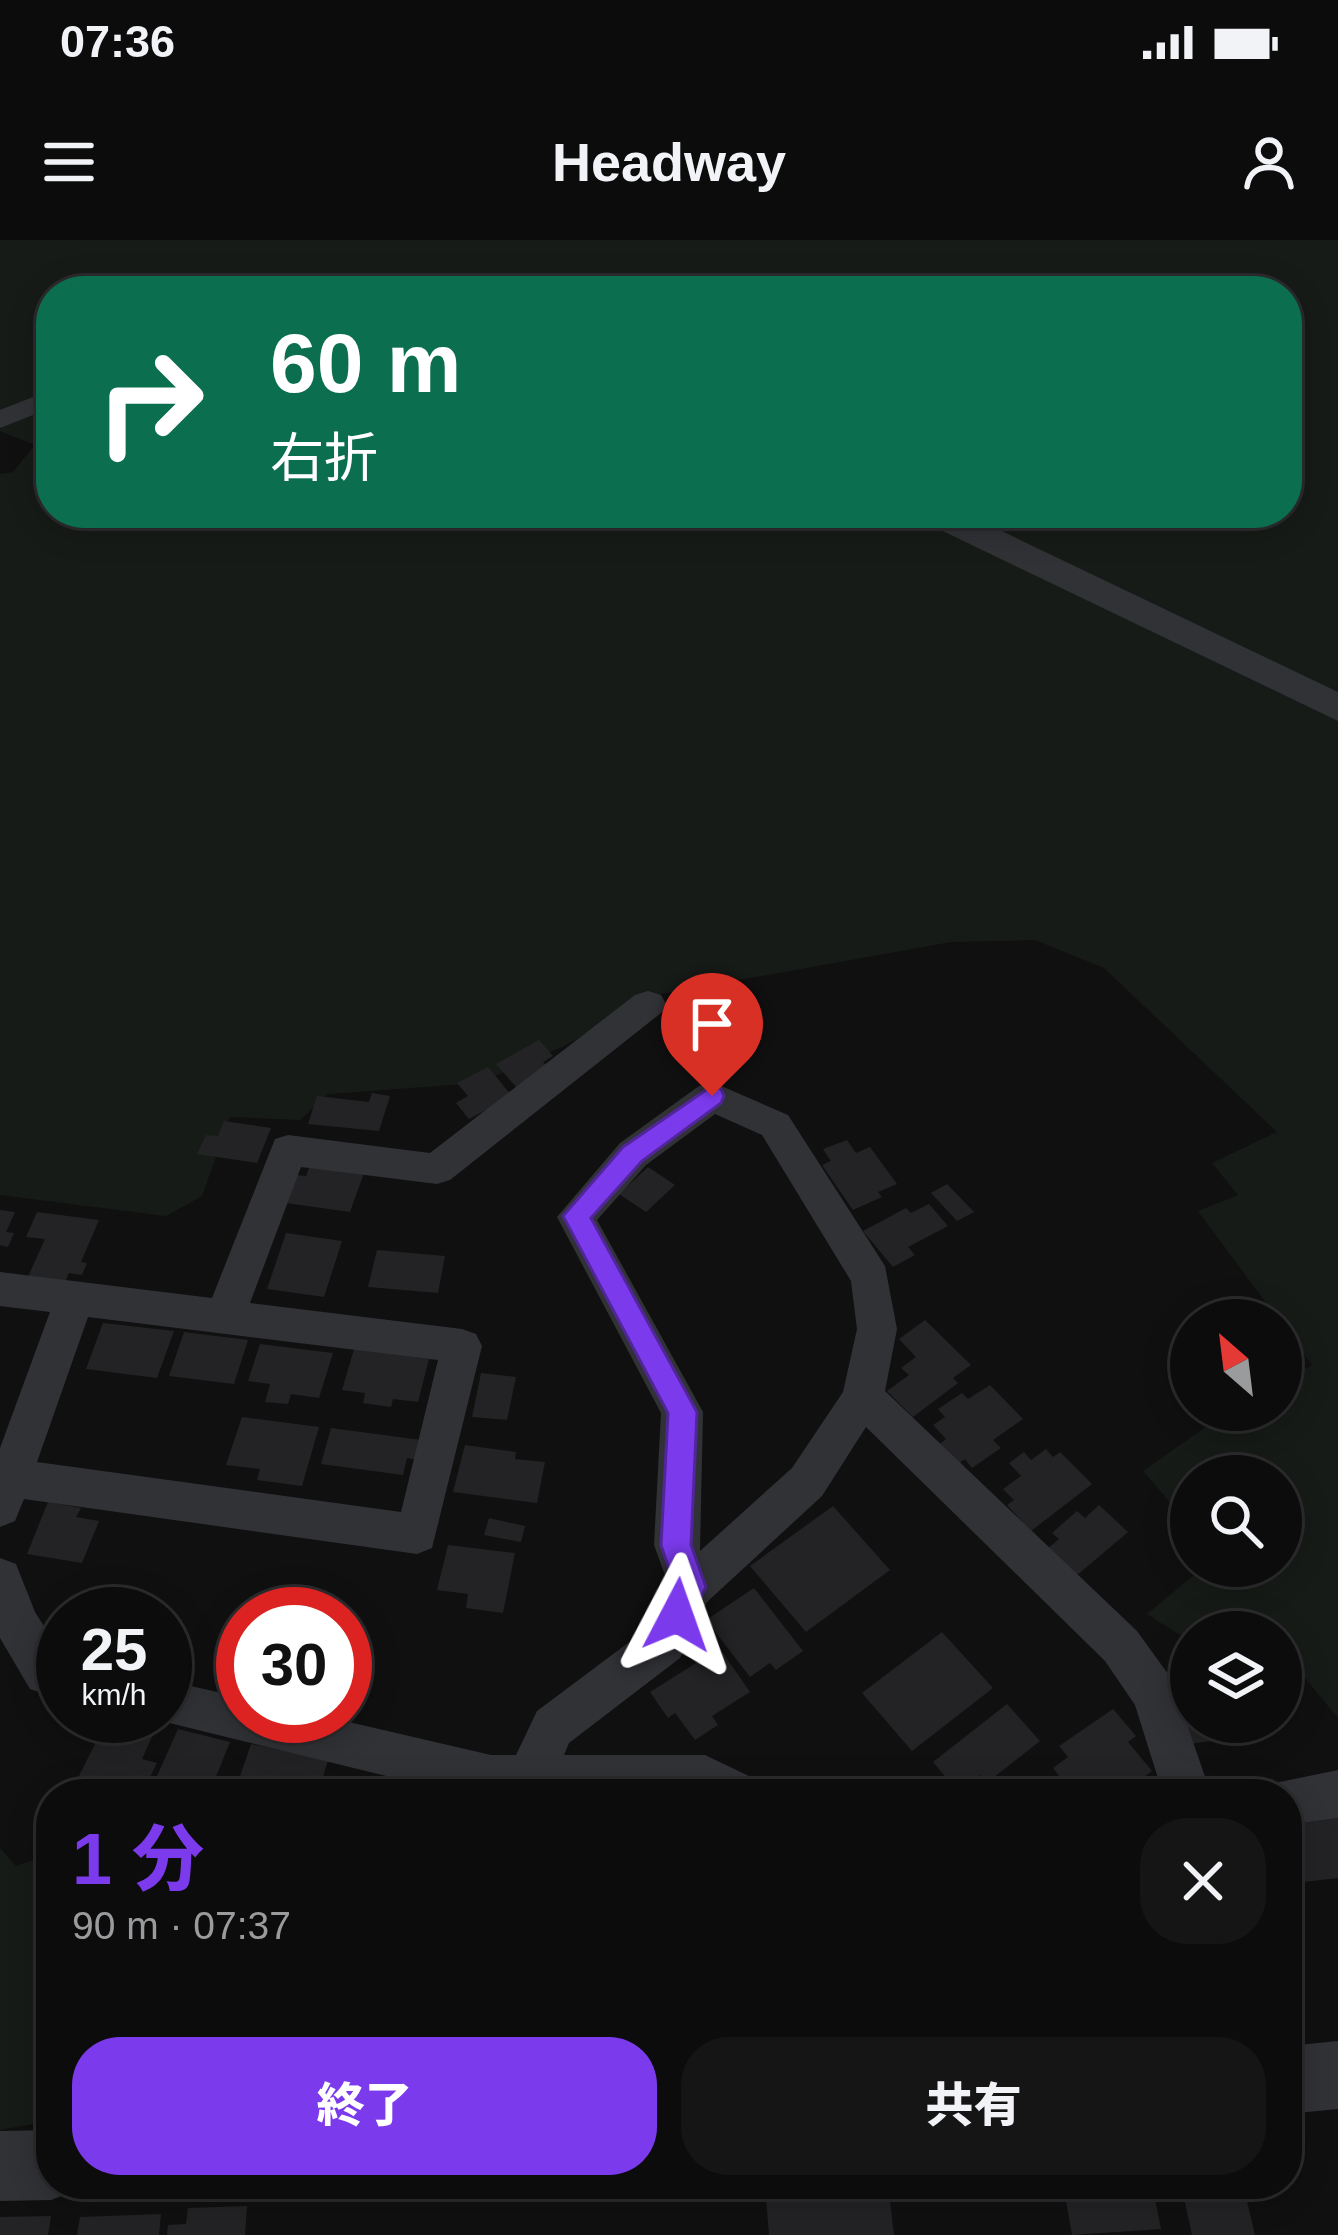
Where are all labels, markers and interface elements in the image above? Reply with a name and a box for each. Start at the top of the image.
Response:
text: 07:36 [60,16,175,67]
icon: menu [36,129,102,195]
icon: person [1236,129,1302,195]
text: Headway [552,132,786,192]
text: 60 m [270,316,461,410]
icon: right [72,324,228,480]
text: 右折 [270,428,378,488]
pin [661,973,763,1096]
icon: arrive [679,991,745,1057]
north arrow [1170,1299,1302,1431]
map controls [1170,1299,1302,1743]
button: search [1170,1455,1302,1587]
position arrow [614,1552,740,1678]
speed limit sign: 30 [216,1587,372,1743]
button: layers [1170,1611,1302,1743]
text: 25 [81,1616,147,1683]
text: km/h [81,1678,147,1711]
button: close [1140,1818,1266,1944]
text: 1 分 [72,1819,204,1899]
text: 90 m · 07:37 [72,1904,291,1947]
button: 終了 [72,2037,657,2175]
button: 共有 [681,2037,1266,2175]

